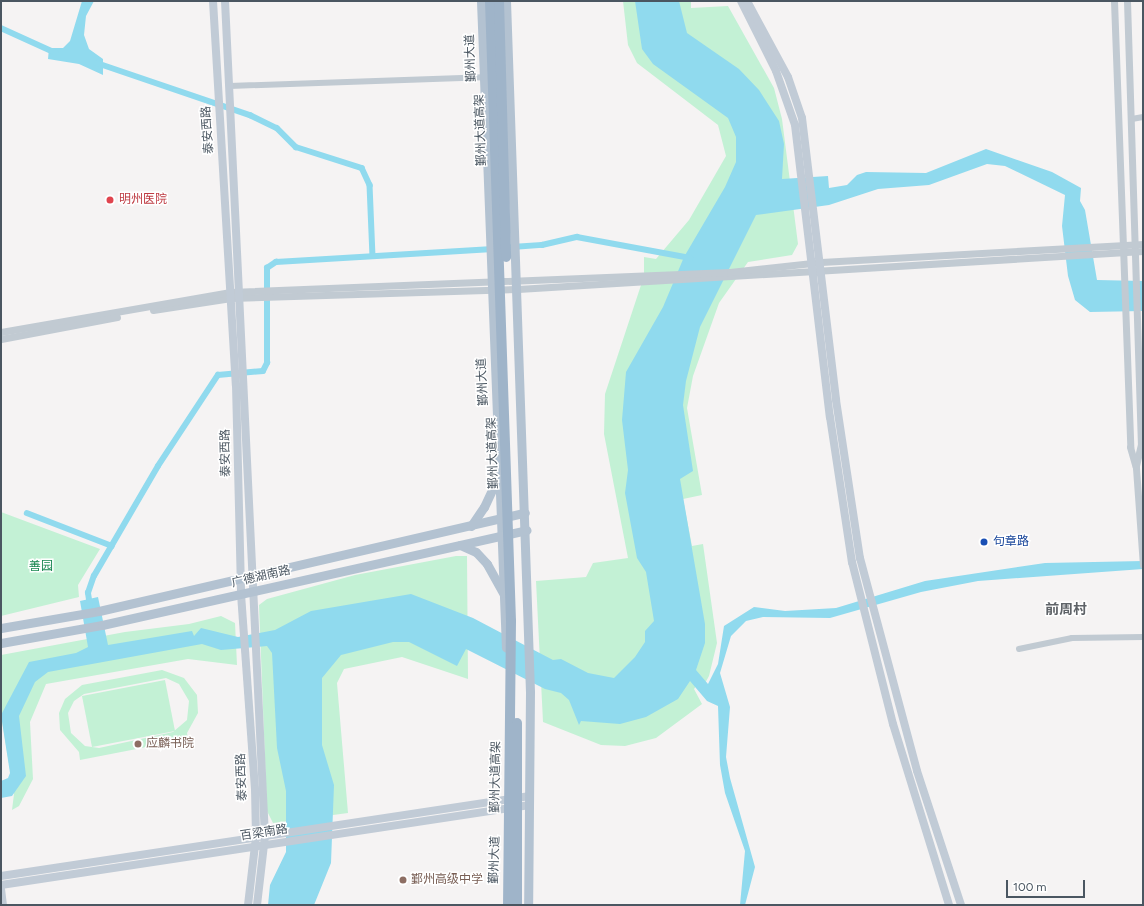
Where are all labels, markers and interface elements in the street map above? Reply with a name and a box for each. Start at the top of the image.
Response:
street label: 鄞州大道 [463,34,479,82]
street label: 鄞州大道高架 [473,94,489,166]
street label: 泰安西路 [199,106,217,154]
place label: 明州医院 [119,193,167,207]
marker: 明州医院 [104,194,116,206]
street label: 鄞州大道 [475,358,491,406]
street label: 鄞州大道高架 [485,417,501,489]
street label: 泰安西路 [218,429,234,477]
place label: 句章路 [993,535,1029,549]
marker: 句章路 [978,536,990,548]
park label: 善园 [29,560,53,574]
street label: 广德湖南路 [230,563,292,591]
district label: 前周村 [1045,602,1087,618]
place label: 应麟书院 [146,737,194,751]
marker: 应麟书院 [133,739,143,749]
street label: 鄞州大道高架 [488,741,504,813]
street label: 泰安西路 [234,753,250,801]
street label: 百梁南路 [239,822,289,844]
street label: 鄞州大道 [487,836,503,884]
scale bar [1008,872,1087,898]
place label: 鄞州高级中学 [411,873,483,887]
marker: 鄞州高级中学 [398,875,408,885]
text: 100 m [1013,880,1047,894]

